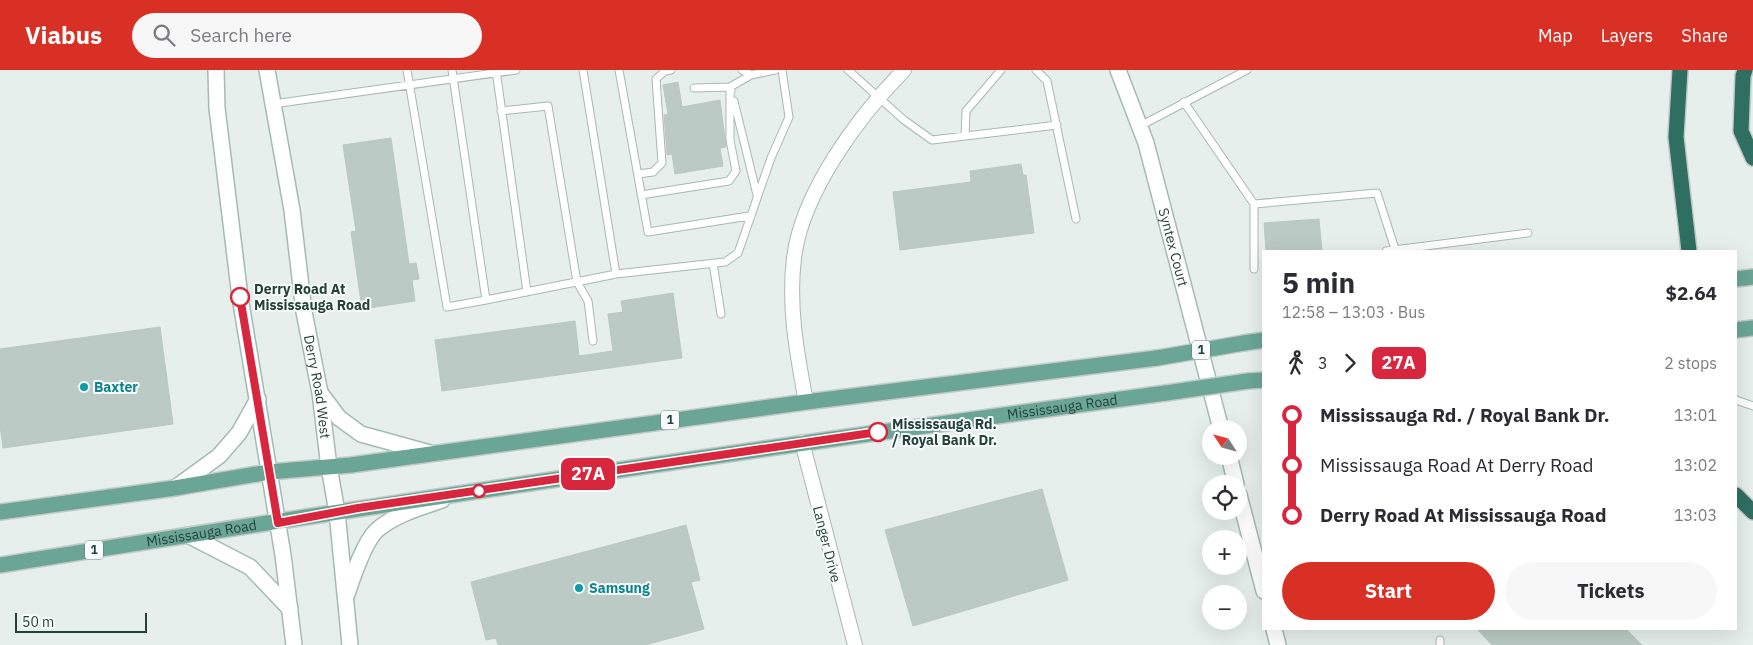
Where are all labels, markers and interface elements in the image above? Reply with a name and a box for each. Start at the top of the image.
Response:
search box [132,13,482,58]
text: Viabus [25,19,102,51]
icon: search [150,21,178,49]
text: Search here [190,23,292,47]
text: Map [1538,24,1573,47]
text: Layers [1601,24,1653,47]
text: Share [1681,24,1728,47]
street label: Syntex Court [1154,206,1192,289]
text: 5 min [1282,264,1355,301]
place label: Derry Road At Mississauga Road [254,280,370,314]
text: $2.64 [1665,281,1717,305]
marker: Derry Road At Mississauga Road [230,287,250,307]
text: 12:58 – 13:03 · Bus [1282,302,1425,322]
street label: Derry Road West [300,333,334,440]
road number: 1 [1192,340,1210,360]
icon: walk [1282,349,1310,377]
icon: forward [1336,349,1364,377]
text: 27A [1382,351,1416,374]
text: 3 [1318,353,1328,373]
text: 2 stops [1664,353,1717,373]
place label: Baxter [94,378,138,396]
marker: Baxter [78,381,90,393]
street label: Mississauga Road [1006,391,1119,423]
text: Mississauga Rd. / Royal Bank Dr. [1320,403,1610,427]
text: 13:01 [1674,405,1717,425]
road number: 1 [661,410,679,430]
place label: Mississauga Rd. / Royal Bank Dr. [892,415,997,449]
north arrow [1202,420,1248,465]
map controls [1202,420,1247,630]
marker: Mississauga Rd. / Royal Bank Dr. [868,422,888,442]
text: Mississauga Road At Derry Road [1320,453,1594,477]
text: 13:02 [1674,455,1717,475]
line badge: 27A [559,458,617,490]
text: 27A [571,462,605,485]
button: locate [1202,475,1247,520]
unlabelled marker [472,484,486,498]
text: Derry Road At Mississauga Road [1320,503,1606,527]
street label: Langer Drive [809,504,845,584]
text: 13:03 [1674,505,1717,525]
street label: Mississauga Road [145,516,258,551]
button: + [1202,530,1247,575]
road number: 1 [85,540,103,560]
button: Start [1282,562,1495,620]
button: Tickets [1505,562,1717,620]
place label: Samsung [589,579,650,597]
marker: Samsung [573,582,585,594]
button: − [1202,585,1247,630]
scale bar [15,610,148,633]
text: 50 m [22,613,54,631]

